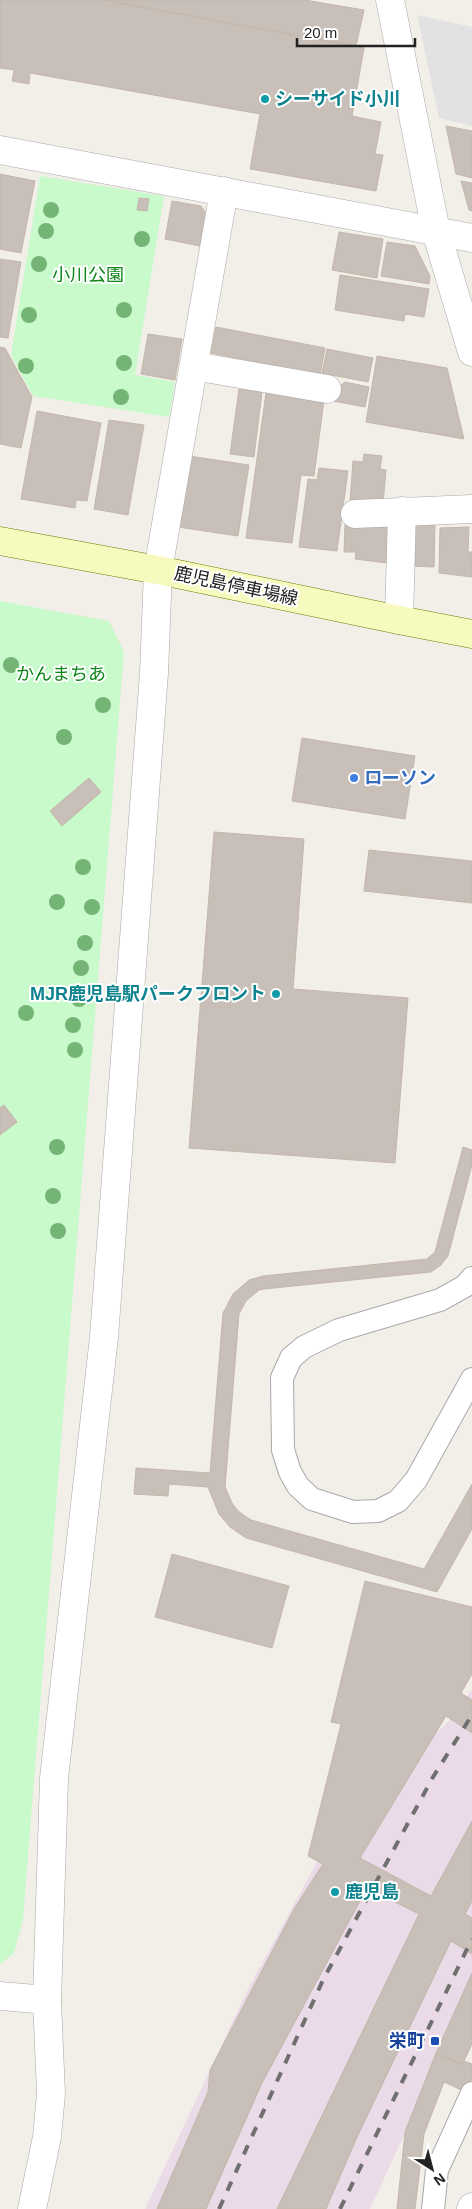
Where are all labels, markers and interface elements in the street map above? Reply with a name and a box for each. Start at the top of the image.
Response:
scale bar [297,15,414,47]
text: 20 m [304,24,337,41]
place label: シーサイド小川 [275,89,401,109]
marker: シーサイド小川 [259,93,271,105]
park label: 小川公園 [52,265,124,285]
street label: 鹿児島停車場線 [172,563,300,609]
park label: かんまちあ [16,664,106,684]
place label: ローソン [364,768,436,788]
marker: ローソン [348,772,360,784]
place label: MJR鹿児島駅パークフロント [30,984,266,1004]
marker: MJR鹿児島駅パークフロント [270,988,282,1000]
place label: 鹿児島 [345,1882,399,1902]
marker: 鹿児島 [329,1886,341,1898]
place label: 栄町 [389,2031,425,2051]
marker: 栄町 [429,2035,441,2047]
north arrow [407,2144,457,2194]
text: N [431,2170,448,2189]

